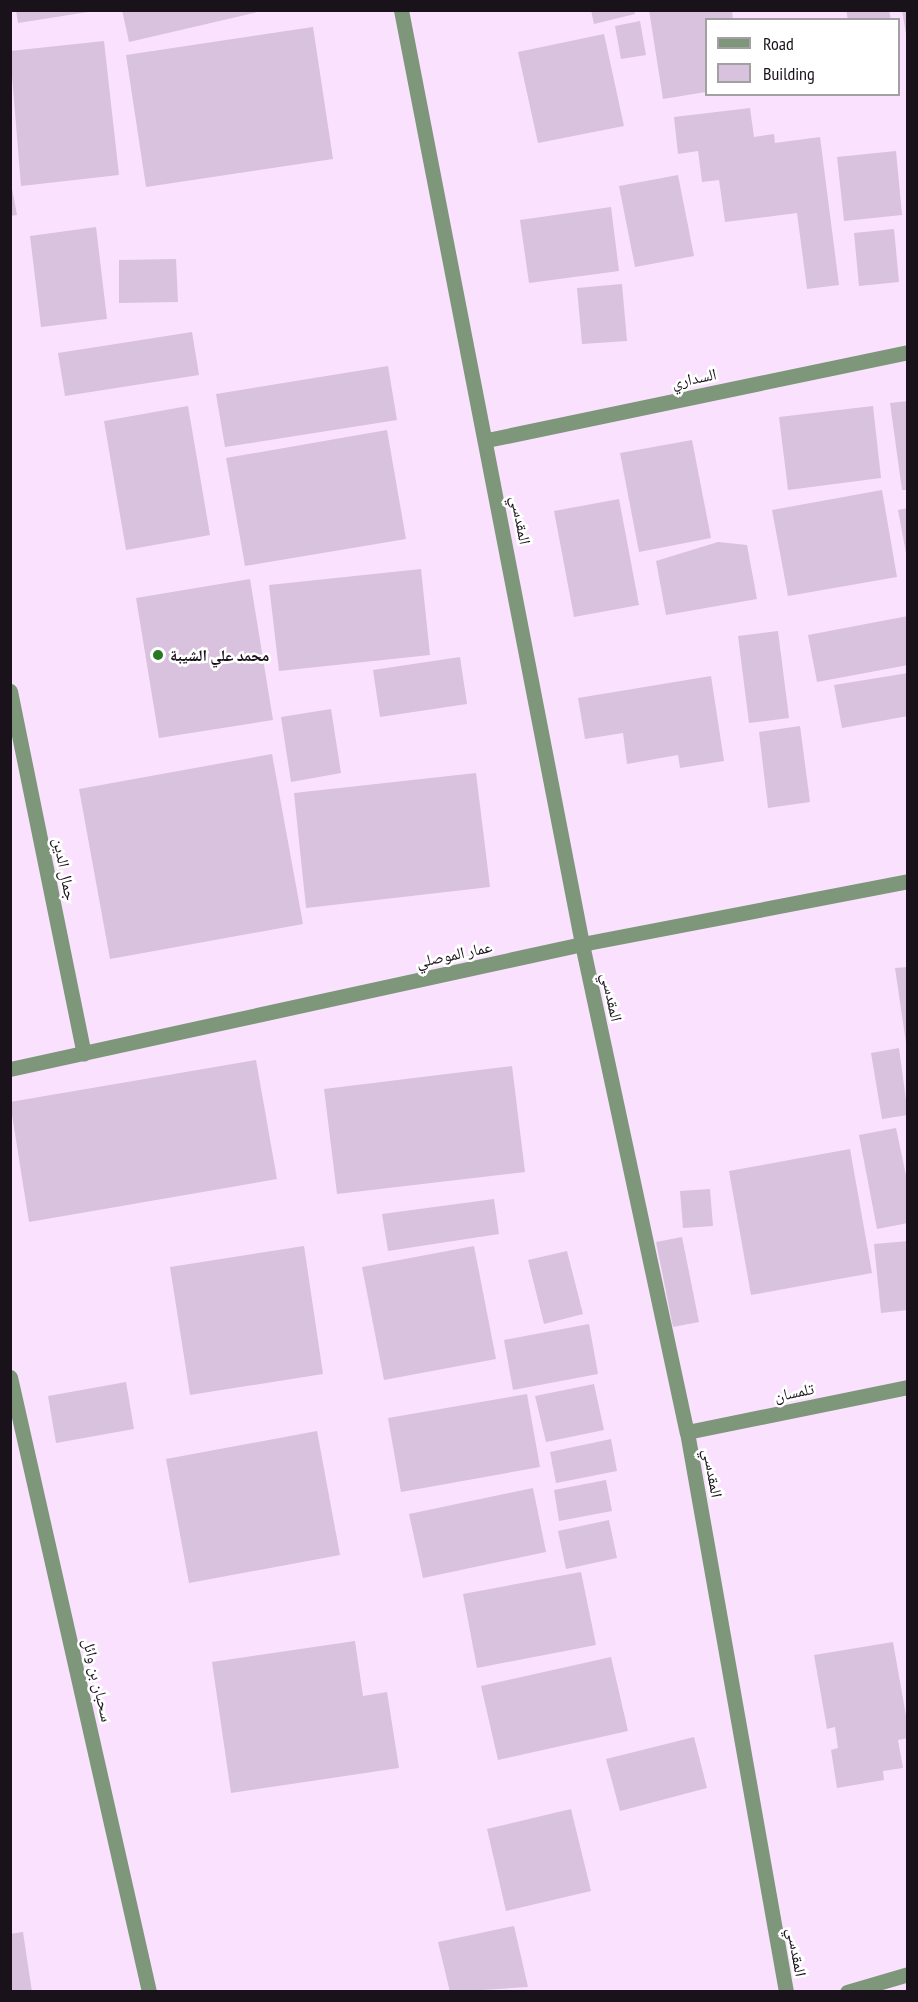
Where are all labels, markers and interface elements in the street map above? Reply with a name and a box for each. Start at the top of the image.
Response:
legend [705,18,900,96]
text: Road [763,32,794,55]
text: Building [763,62,815,85]
street label: السداري [670,364,718,392]
street label: المقدسي [507,494,535,546]
place label: محمد علي الشيبة [170,645,269,665]
marker: محمد علي الشيبة [151,648,165,662]
street label: جمال الدين [50,836,80,902]
street label: عمار الموصلي [414,937,494,971]
street label: المقدسي [598,971,626,1023]
street label: تلمسان [772,1378,816,1406]
street label: المقدسي [699,1447,727,1499]
street label: سحبان بن وائل [79,1636,117,1724]
street label: المقدسي [783,1926,811,1978]

